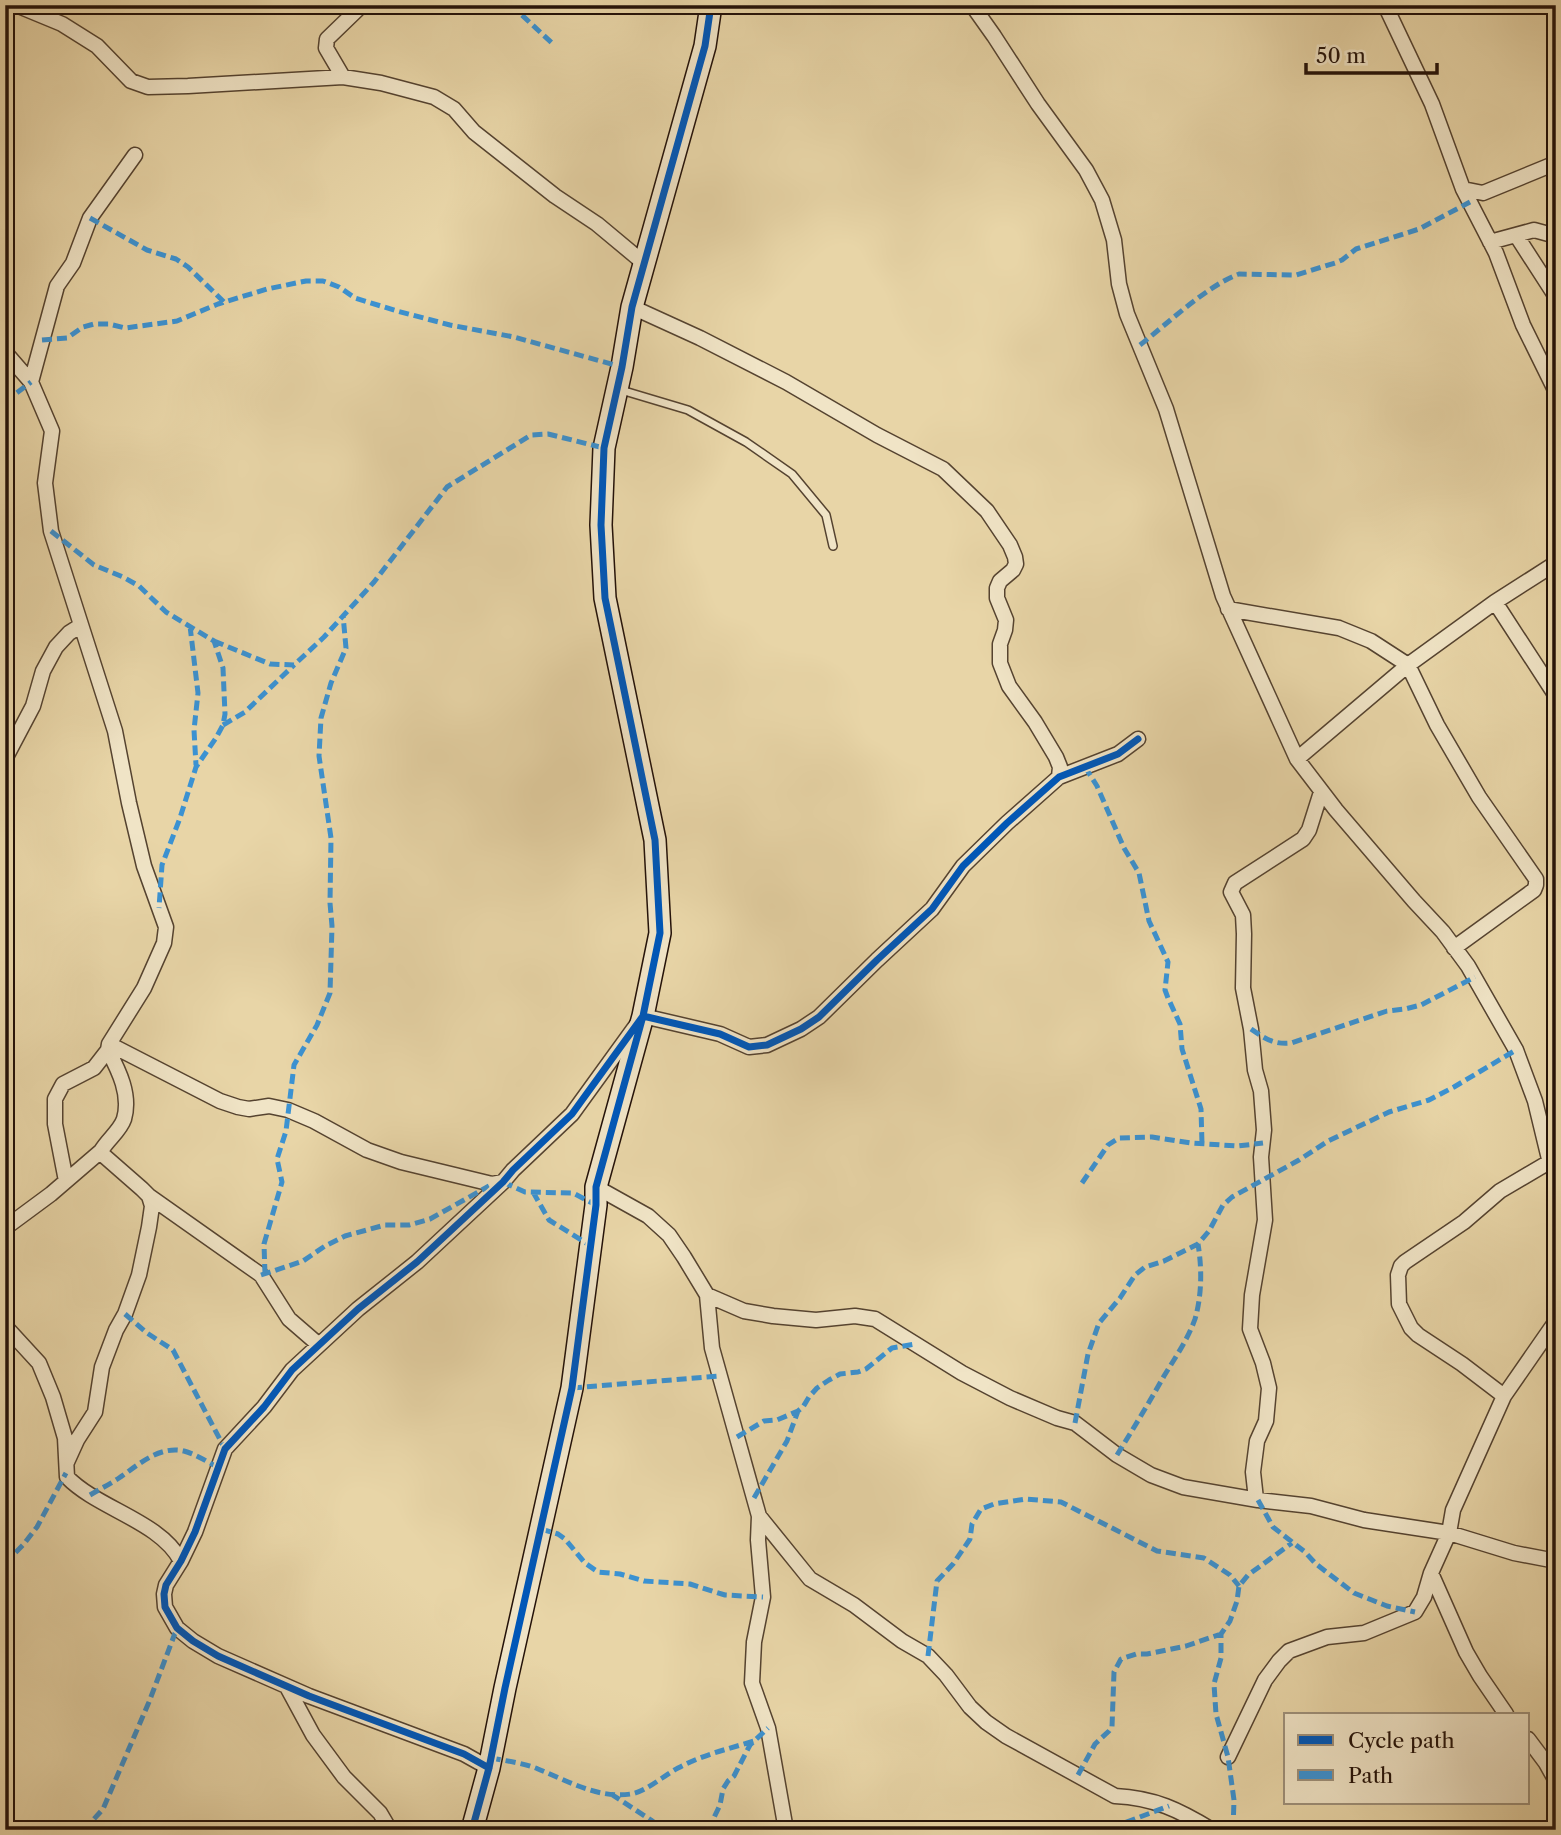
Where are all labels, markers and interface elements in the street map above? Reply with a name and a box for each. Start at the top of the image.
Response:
scale bar [1306,32,1437,76]
text: 50 m [1316,43,1366,68]
legend [1284,1713,1530,1804]
text: Cycle path [1348,1728,1455,1753]
text: Path [1348,1763,1393,1788]

